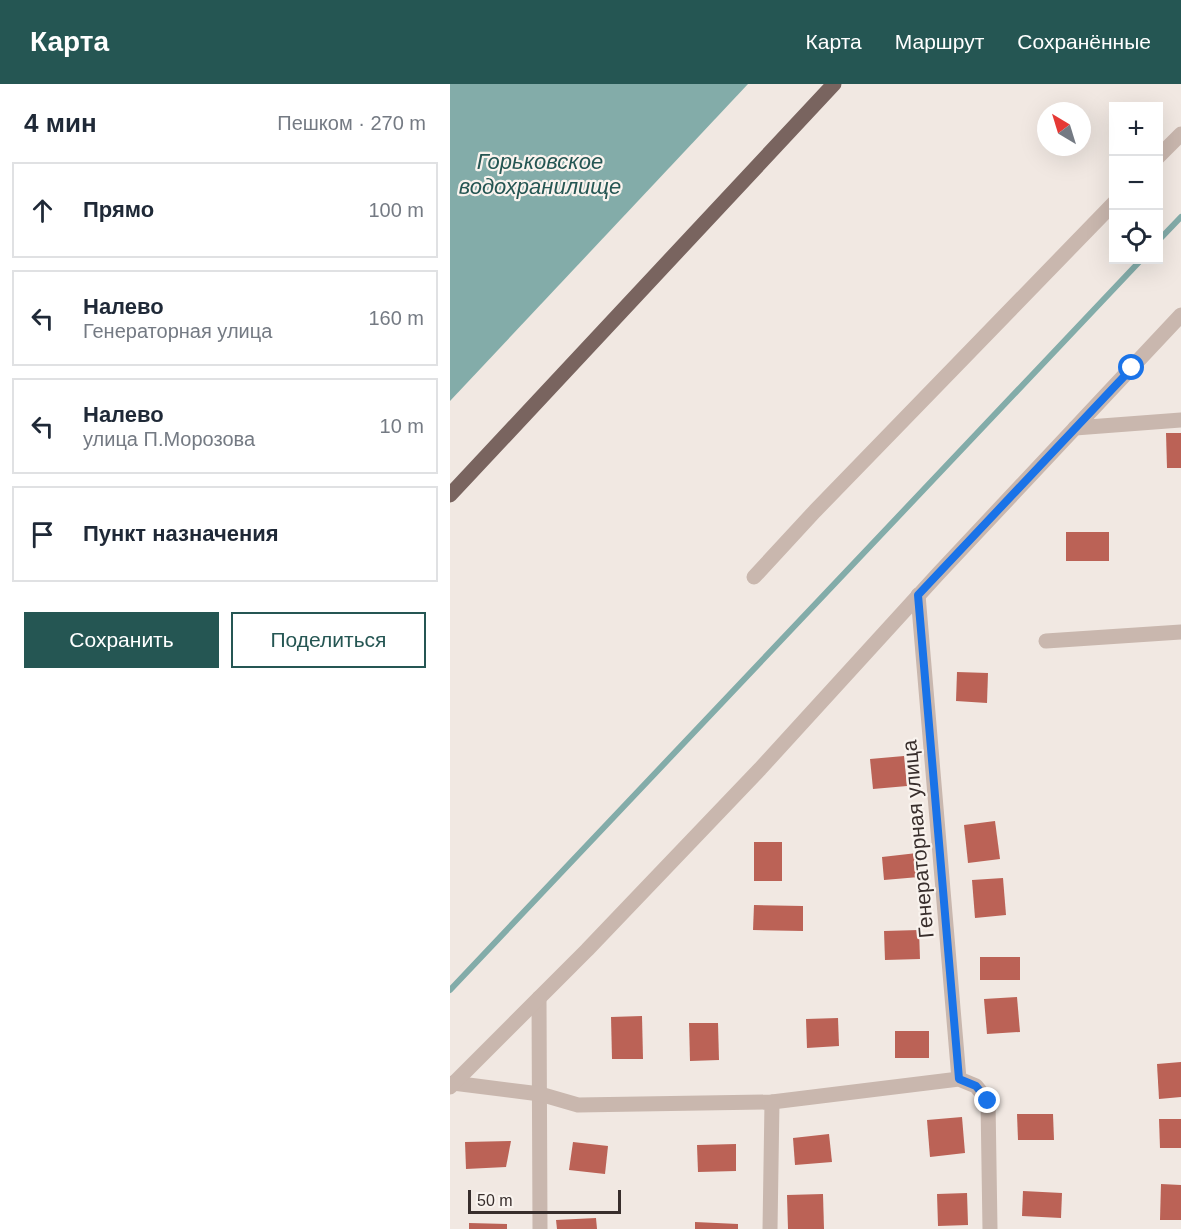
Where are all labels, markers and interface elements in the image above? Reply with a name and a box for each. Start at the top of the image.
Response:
text: Карта [30,26,109,57]
text: Карта [806,30,862,53]
text: Маршрут [895,30,984,53]
text: Сохранённые [1017,30,1151,53]
north arrow [1037,102,1091,156]
map controls [1109,102,1163,264]
button: + [1109,102,1163,156]
text: 4 мин [24,108,97,138]
text: Пешком · 270 m [277,112,426,134]
water label: Горьковское водохранилище [459,149,621,199]
button: − [1109,156,1163,210]
icon: ahead [26,194,59,227]
text: Прямо [83,197,154,222]
text: 100 m [368,199,424,221]
button: locate [1109,210,1163,264]
text: Налево [83,294,164,319]
icon: left [26,302,59,335]
text: 160 m [368,307,424,329]
text: Генераторная улица [83,320,272,342]
route start [1118,354,1144,380]
text: Налево [83,402,164,427]
icon: left [26,410,59,443]
text: 10 m [380,415,424,437]
text: улица П.Морозова [83,428,255,450]
icon: arrive [26,518,59,551]
text: Пункт назначения [83,521,279,546]
button: Сохранить [24,612,219,668]
button: Поделиться [231,612,426,668]
street label: Генераторная улица [897,739,938,939]
route end [974,1087,1000,1113]
scale bar [468,1187,621,1214]
text: 50 m [477,1192,513,1209]

